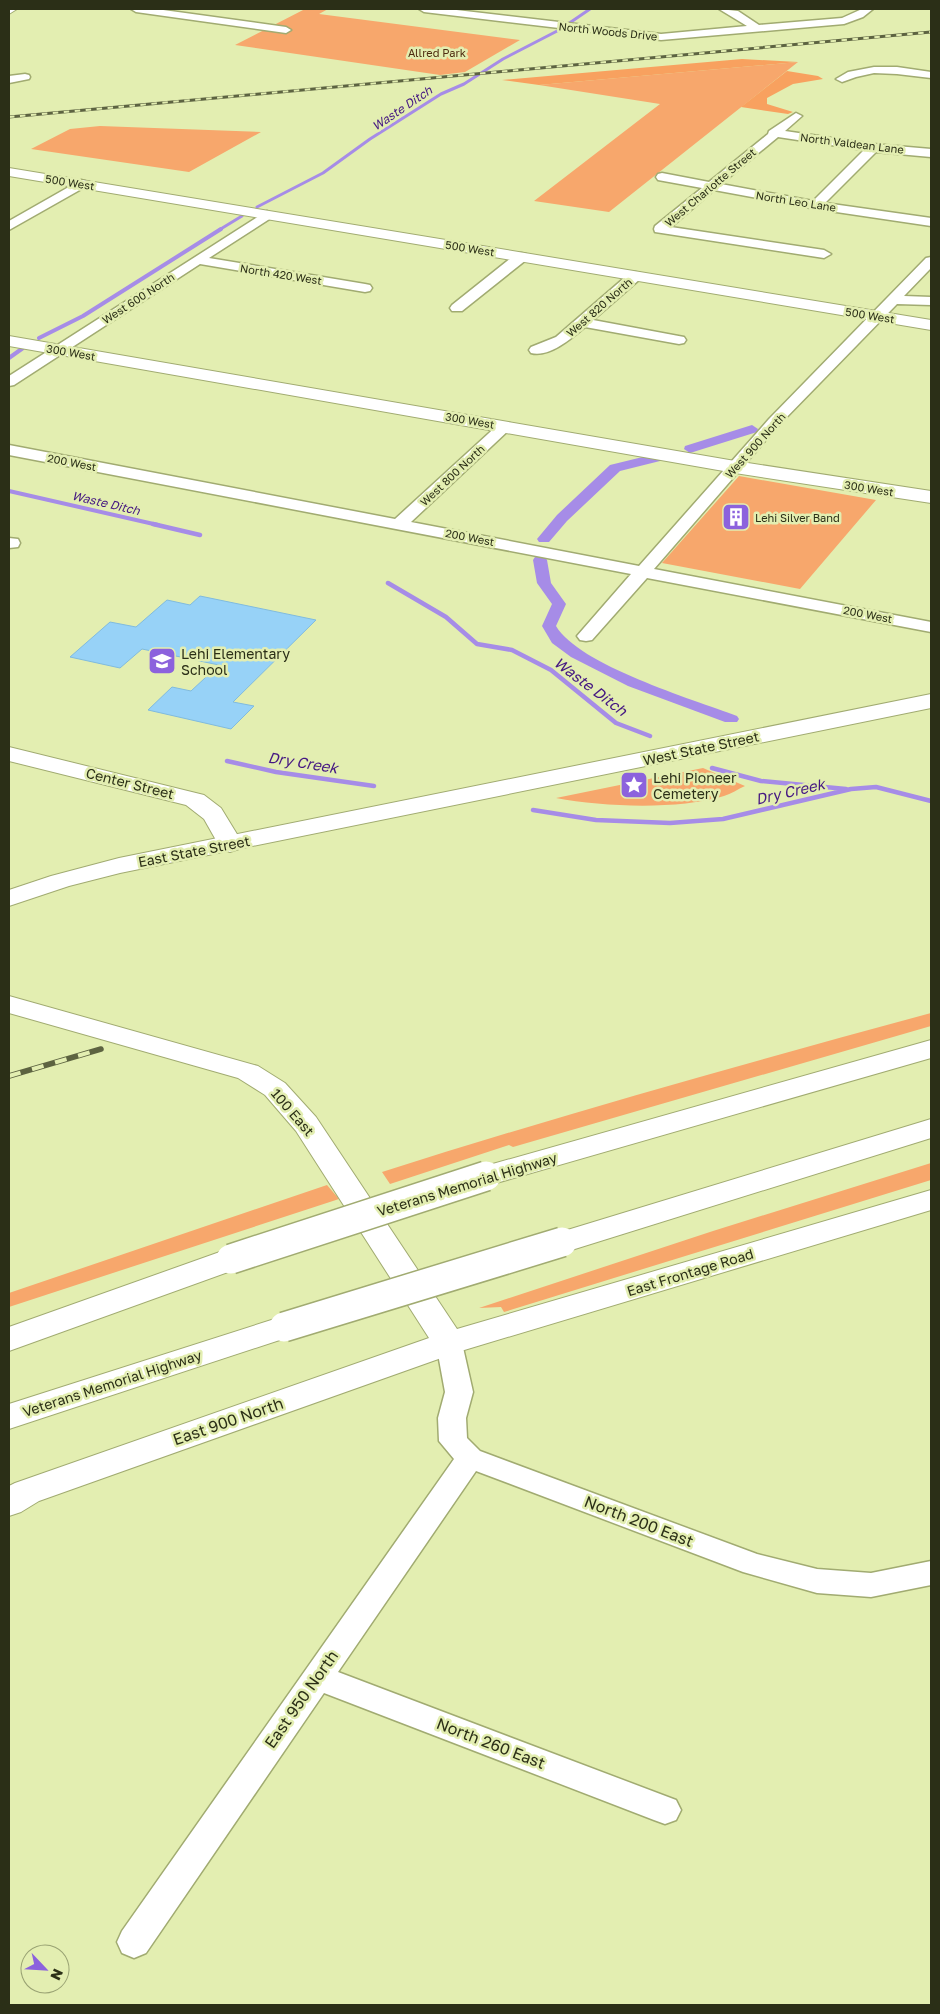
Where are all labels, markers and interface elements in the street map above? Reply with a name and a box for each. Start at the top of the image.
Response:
street label: North Woods Drive [558,19,658,43]
park label: Allred Park [408,46,466,59]
water label: Waste Ditch [369,82,435,134]
street label: North Valdean Lane [799,130,905,156]
street label: West Charlotte Street [662,145,758,229]
street label: 500 West [45,172,95,192]
street label: North Leo Lane [755,188,837,214]
street label: 500 West [445,238,495,258]
street label: North 420 West [239,261,323,287]
street label: West 600 North [100,270,176,326]
street label: West 820 North [563,275,635,339]
street label: 500 West [845,305,895,325]
street label: 300 West [45,341,97,363]
street label: 300 West [444,409,496,431]
street label: West 900 North [722,410,788,480]
street label: West 800 North [417,442,487,508]
street label: 200 West [46,451,98,473]
street label: 300 West [844,478,894,498]
water label: Waste Ditch [71,488,142,518]
building icon: Lehi Silver Band [721,502,751,532]
place label: Lehi Silver Band [755,511,840,524]
street label: 200 West [444,526,496,548]
street label: 200 West [842,603,894,625]
place label: Lehi Elementary School [181,645,290,678]
school or university icon: Lehi Elementary School [147,646,177,676]
water label: Waste Ditch [551,653,632,720]
street label: West State Street [641,727,761,769]
water label: Dry Creek [267,748,341,778]
street label: Center Street [84,764,176,802]
place label: Lehi Pioneer Cemetery [653,769,737,802]
place icon: Lehi Pioneer Cemetery [619,770,649,800]
water label: Dry Creek [754,774,828,809]
street label: East State Street [137,832,251,870]
street label: 100 East [268,1085,318,1139]
street label: Veterans Memorial Highway [375,1148,559,1219]
street label: East Frontage Road [625,1245,755,1299]
street label: Veterans Memorial Highway [20,1346,204,1420]
street label: East 900 North [170,1393,286,1449]
street label: North 200 East [582,1491,696,1551]
street label: East 950 North [260,1646,342,1752]
street label: North 260 East [434,1713,548,1773]
north arrow [20,1944,70,1994]
text: N [47,1966,67,1983]

